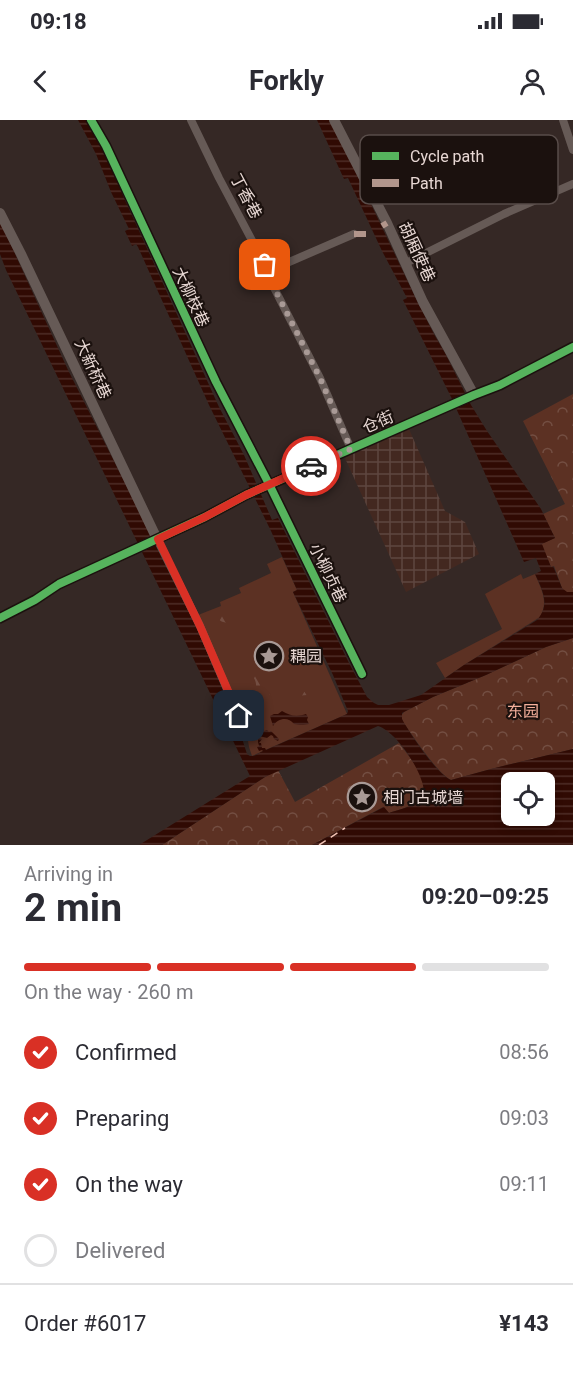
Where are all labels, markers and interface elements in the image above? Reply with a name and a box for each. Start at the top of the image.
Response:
text: 09:18 [30,9,87,34]
icon: back [24,65,57,98]
text: Forkly [249,65,324,97]
icon: person [516,65,549,98]
legend [360,135,558,204]
text: Cycle path [410,147,484,166]
street label: 丁香巷 [226,170,266,222]
text: Path [410,174,443,193]
street label: 胡厢使巷 [395,219,439,285]
pin [239,239,290,290]
icon: bag [248,248,281,281]
street label: 大柳枝巷 [169,264,213,330]
street label: 大新桥巷 [71,336,115,402]
street label: 仓街 [360,407,396,437]
courier [281,436,341,496]
icon: car [295,450,328,483]
street label: 小柳贞巷 [305,540,351,606]
place icon: 耦园 [253,640,285,672]
place label: 耦园 [290,647,322,666]
pin [213,690,264,741]
icon: home [222,699,255,732]
park label: 东园 [507,702,539,721]
map controls [501,772,555,826]
button: locate [501,772,555,826]
place icon: 相门古城墙 [346,781,378,813]
place label: 相门古城墙 [383,788,463,807]
text: Arriving in [24,862,113,886]
text: 09:20–09:25 [422,884,549,909]
text: 2 min [24,885,122,931]
text: On the way · 260 m [24,980,193,1004]
icon: check [24,1036,57,1069]
text: Confirmed [75,1040,177,1065]
text: 08:56 [499,1040,549,1064]
icon: check [24,1102,57,1135]
text: Preparing [75,1106,169,1131]
text: 09:03 [499,1106,549,1130]
icon: check [24,1168,57,1201]
text: On the way [75,1172,183,1197]
text: 09:11 [499,1172,549,1196]
text: Delivered [75,1238,165,1263]
text: Order #6017 [24,1311,146,1336]
text: ¥143 [499,1311,549,1336]

